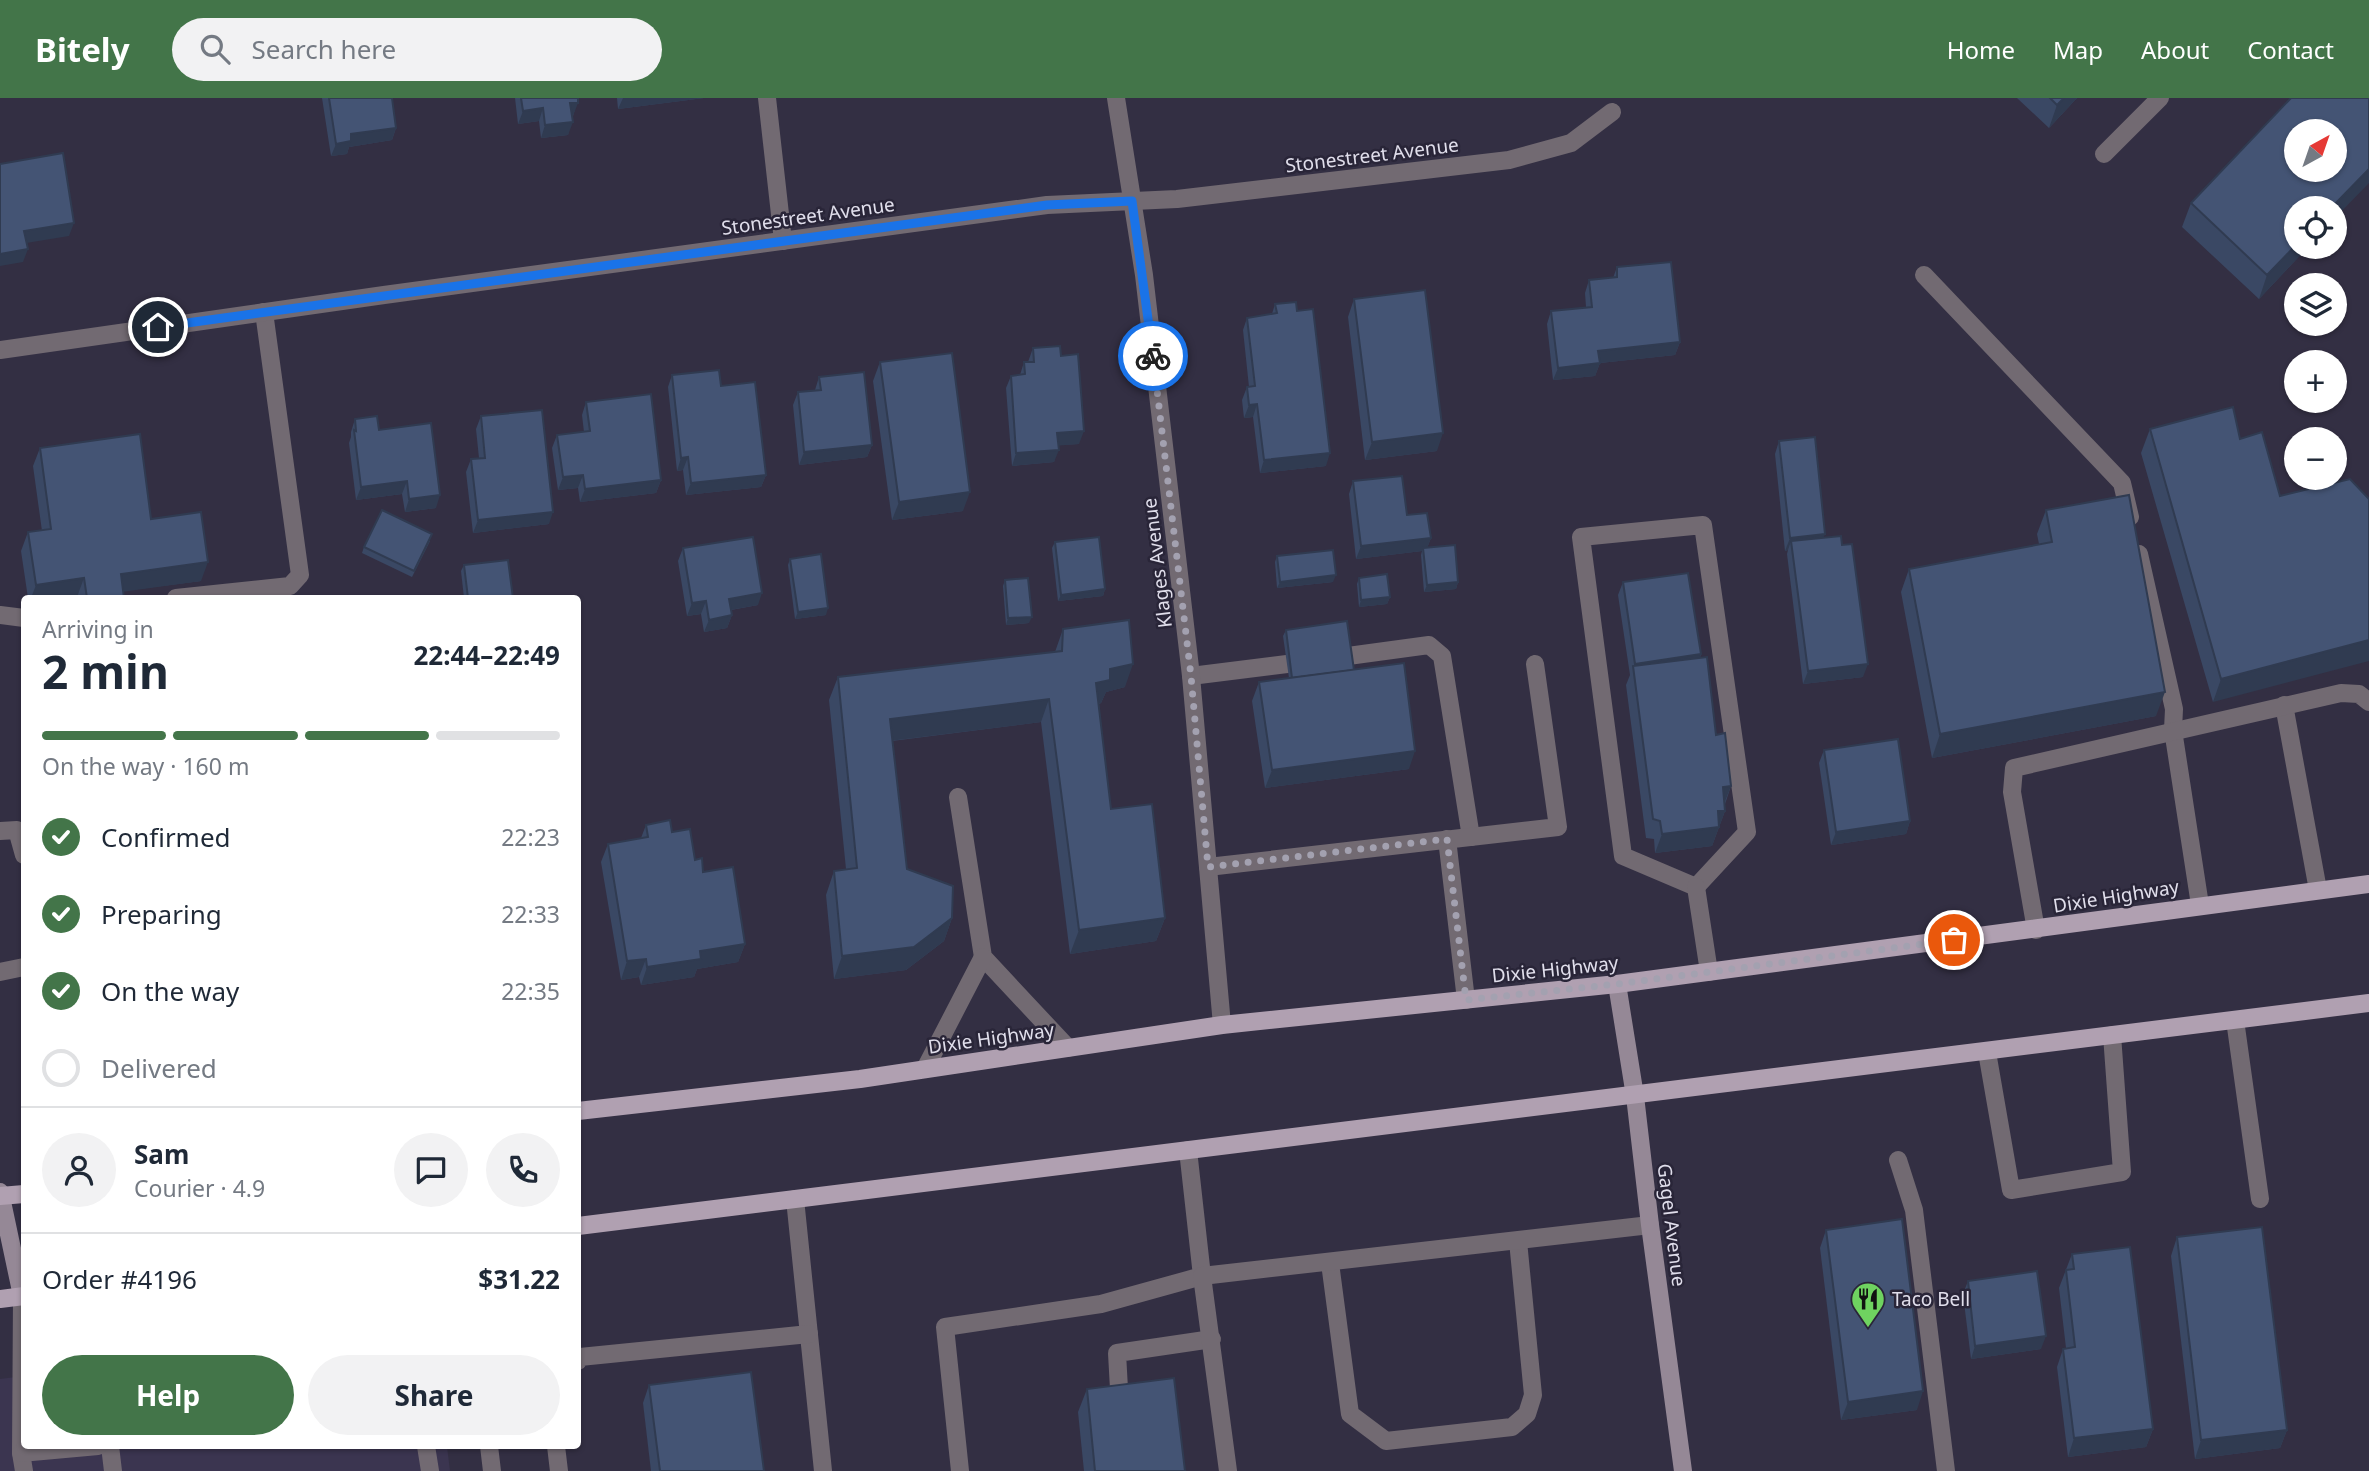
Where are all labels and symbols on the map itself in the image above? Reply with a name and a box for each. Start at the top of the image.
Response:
north arrow [2284,119,2347,182]
street label: Stonestreet Avenue [1284,131,1460,179]
street label: Stonestreet Avenue [720,191,896,241]
pin [128,297,188,357]
courier [1118,321,1188,391]
street label: Klages Avenue [1136,497,1178,629]
street label: Dixie Highway [2051,873,2181,919]
pin [1924,910,1984,970]
street label: Dixie Highway [1490,949,1620,989]
street label: Dixie Highway [926,1016,1056,1060]
street label: Gagel Avenue [1652,1162,1692,1288]
restaurant icon: Taco Bell [1849,1280,1887,1329]
place label: Taco Bell [1892,1286,1970,1312]

